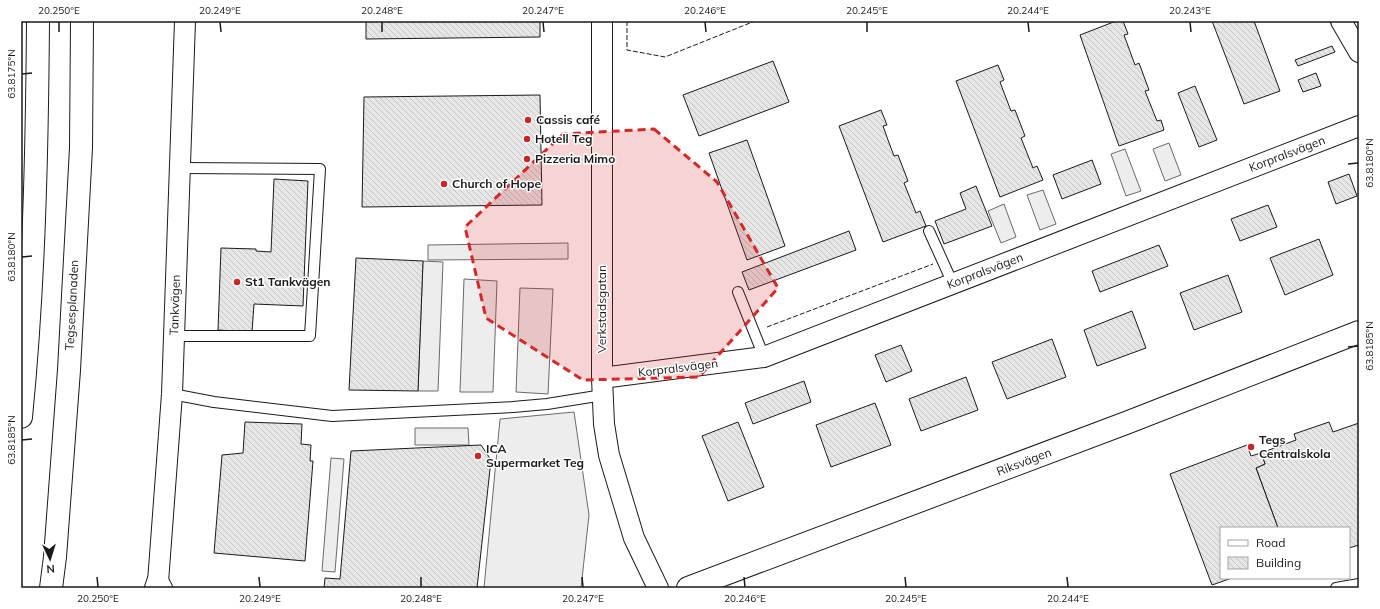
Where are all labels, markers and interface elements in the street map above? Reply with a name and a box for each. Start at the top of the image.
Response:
text: 20.250°E [38,4,80,17]
text: 20.249°E [199,4,241,17]
text: 20.248°E [361,4,403,17]
text: 20.247°E [522,4,564,17]
text: 20.246°E [684,4,726,17]
text: 20.245°E [846,4,888,17]
text: 20.244°E [1007,4,1049,17]
text: 20.243°E [1169,4,1211,17]
text: 63.8175°N [5,49,18,99]
place label: Cassis café [536,112,601,127]
marker: Cassis café [523,115,533,125]
place label: Hotell Teg [535,131,592,146]
street label: Korpralsvägen [1247,132,1327,175]
marker: Hotell Teg [522,134,532,144]
text: 63.8180°N [1363,138,1376,188]
place label: Pizzeria Mimo [535,151,615,166]
marker: Pizzeria Mimo [522,154,532,164]
place label: Church of Hope [452,176,541,191]
marker: Church of Hope [439,179,449,189]
text: 63.8180°N [5,232,18,282]
street label: Korpralsvägen [945,249,1025,292]
street label: Tegsesplanaden [62,259,81,351]
street label: Verkstadsgatan [594,265,609,353]
street label: Tankvägen [166,274,183,336]
place label: St1 Tankvägen [245,274,331,289]
marker: St1 Tankvägen [232,277,242,287]
text: 63.8185°N [1363,321,1376,371]
street label: Korpralsvägen [637,355,719,380]
text: 63.8185°N [5,415,18,465]
place label: Tegs Centralskola [1259,432,1331,461]
place label: ICA Supermarket Teg [486,441,584,470]
marker: Tegs Centralskola [1246,442,1256,452]
street label: Riksvägen [994,444,1053,479]
marker: ICA Supermarket Teg [473,451,483,461]
legend [1220,527,1350,579]
text: Road [1256,535,1285,550]
north arrow [30,539,70,579]
text: Building [1256,555,1301,570]
text: N [46,562,55,576]
text: 20.250°E [77,592,119,605]
text: 20.249°E [239,592,281,605]
text: 20.248°E [400,592,442,605]
text: 20.247°E [562,592,604,605]
text: 20.246°E [724,592,766,605]
text: 20.245°E [885,592,927,605]
text: 20.244°E [1047,592,1089,605]

